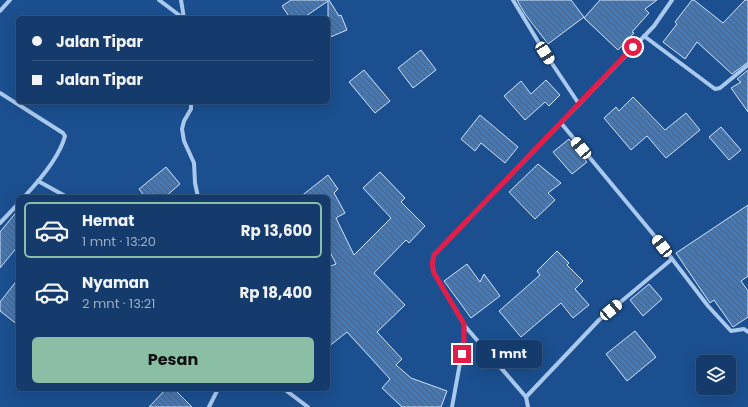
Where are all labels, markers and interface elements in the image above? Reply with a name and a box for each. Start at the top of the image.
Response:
text: Jalan Tipar [56,31,143,52]
route start [624,38,642,56]
car [533,40,557,66]
text: Jalan Tipar [56,69,143,90]
car [569,135,593,161]
text: Hemat [82,210,134,231]
icon: car [34,212,70,248]
text: Rp 13,600 [241,220,312,241]
text: 1 mnt · 13:20 [82,232,156,251]
car [650,233,674,259]
text: Nyaman [82,272,149,293]
icon: car [34,274,70,310]
text: Rp 18,400 [239,282,312,303]
text: 2 mnt · 13:21 [82,294,155,313]
car [598,298,624,322]
button: Pesan [32,337,314,383]
callout: 1 mnt [476,340,542,368]
text: 1 mnt [491,344,527,363]
route end [453,345,471,363]
map controls [696,355,736,395]
button: layers [696,355,736,395]

